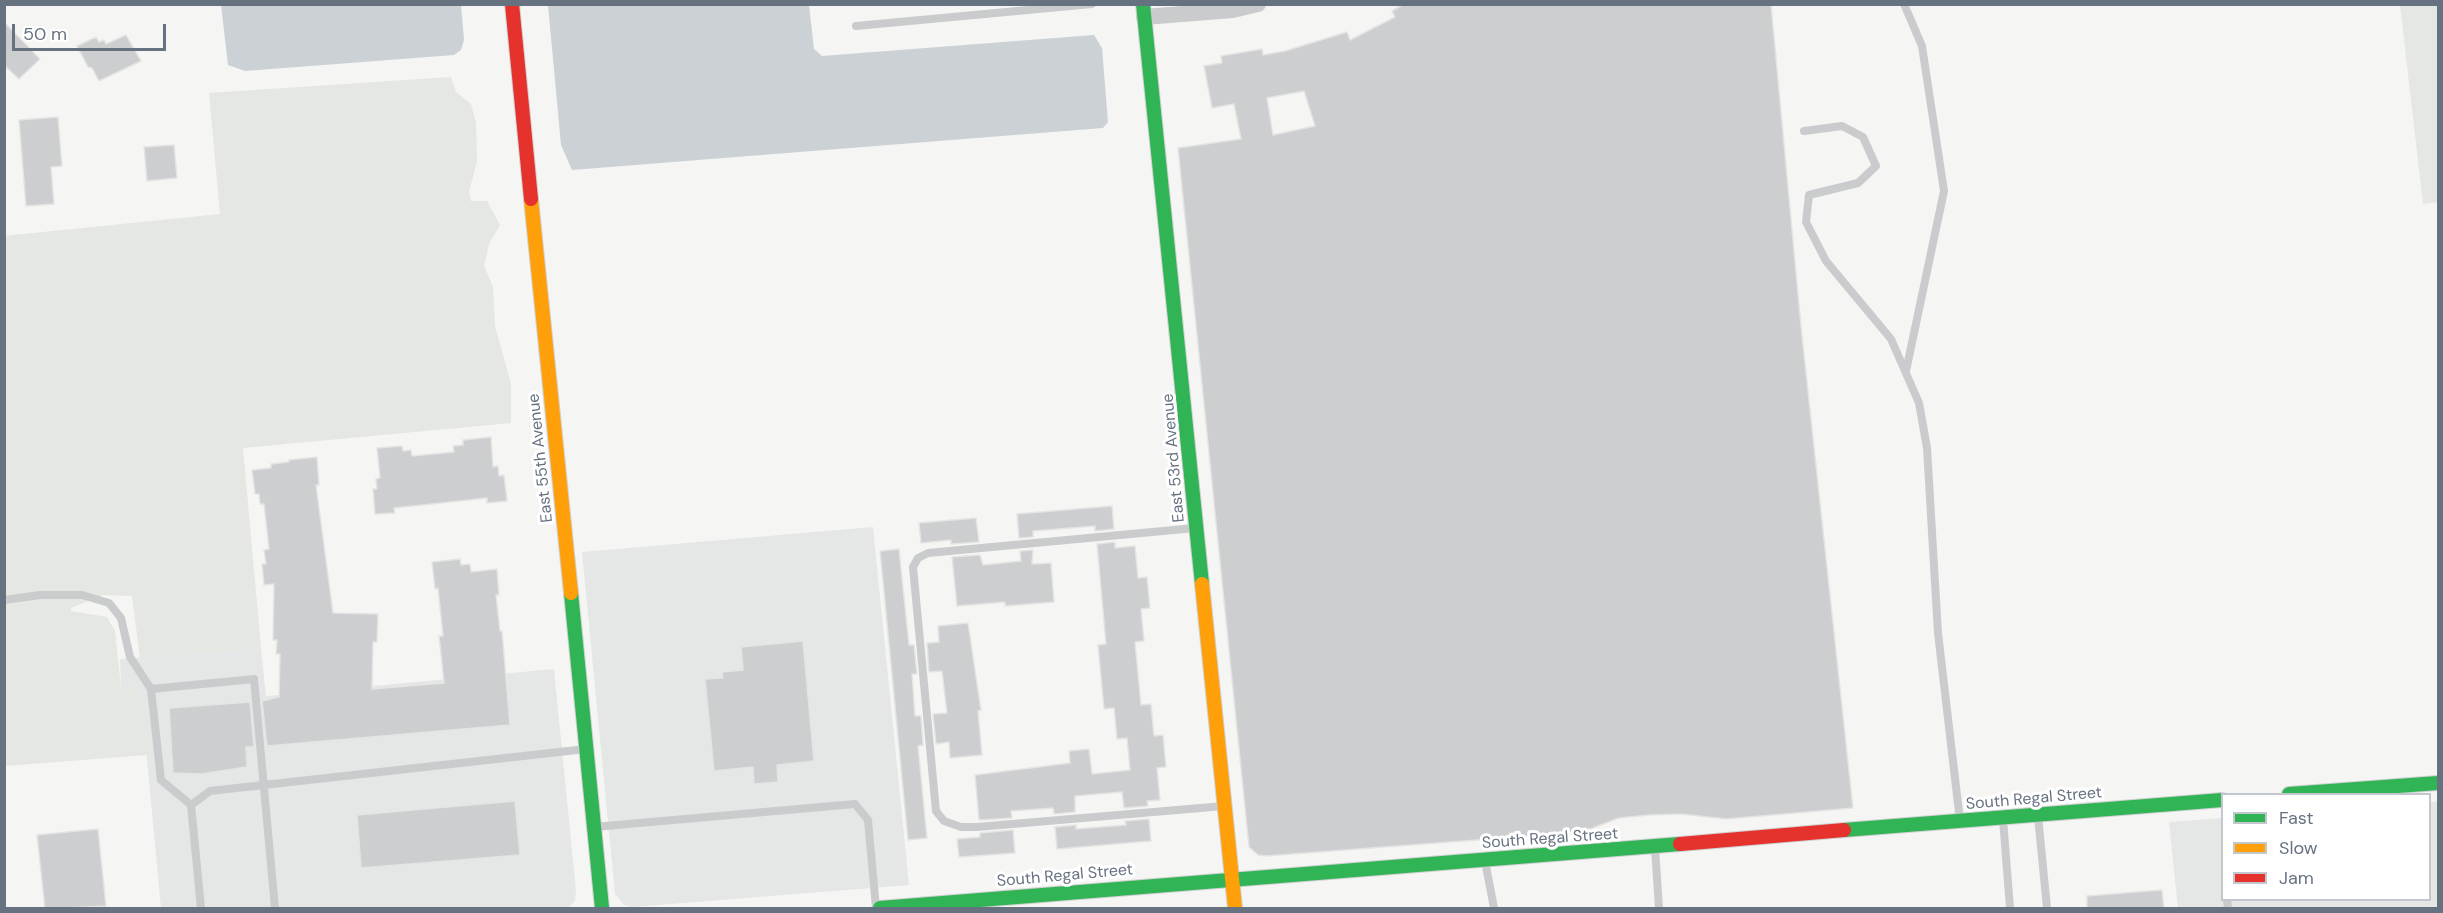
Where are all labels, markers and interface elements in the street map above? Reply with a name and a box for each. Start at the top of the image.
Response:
scale bar [15,12,170,50]
text: 50 m [23,22,67,46]
street label: East 55th Avenue [525,393,557,523]
street label: East 53rd Avenue [1159,393,1189,523]
street label: South Regal Street [1965,783,2103,815]
legend [2221,793,2431,901]
text: Fast [2279,806,2314,830]
street label: South Regal Street [1481,825,1619,853]
text: Slow [2279,836,2318,860]
street label: South Regal Street [996,860,1134,892]
text: Jam [2279,866,2314,890]

